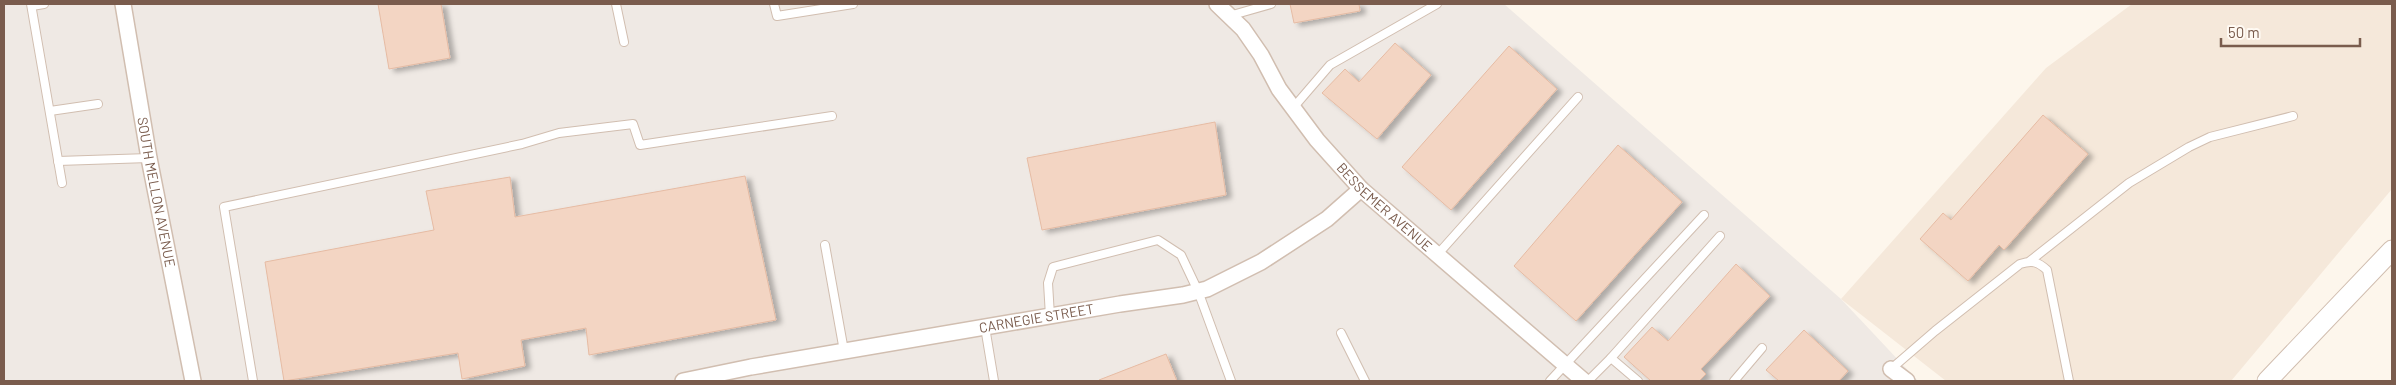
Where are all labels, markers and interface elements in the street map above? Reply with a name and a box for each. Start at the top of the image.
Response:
scale bar [2221,15,2360,47]
text: 50 m [2228,23,2260,41]
street label: SOUTH MELLON AVENUE [134,116,179,269]
street label: BESSEMER AVENUE [1333,159,1436,254]
street label: CARNEGIE STREET [978,300,1095,336]

